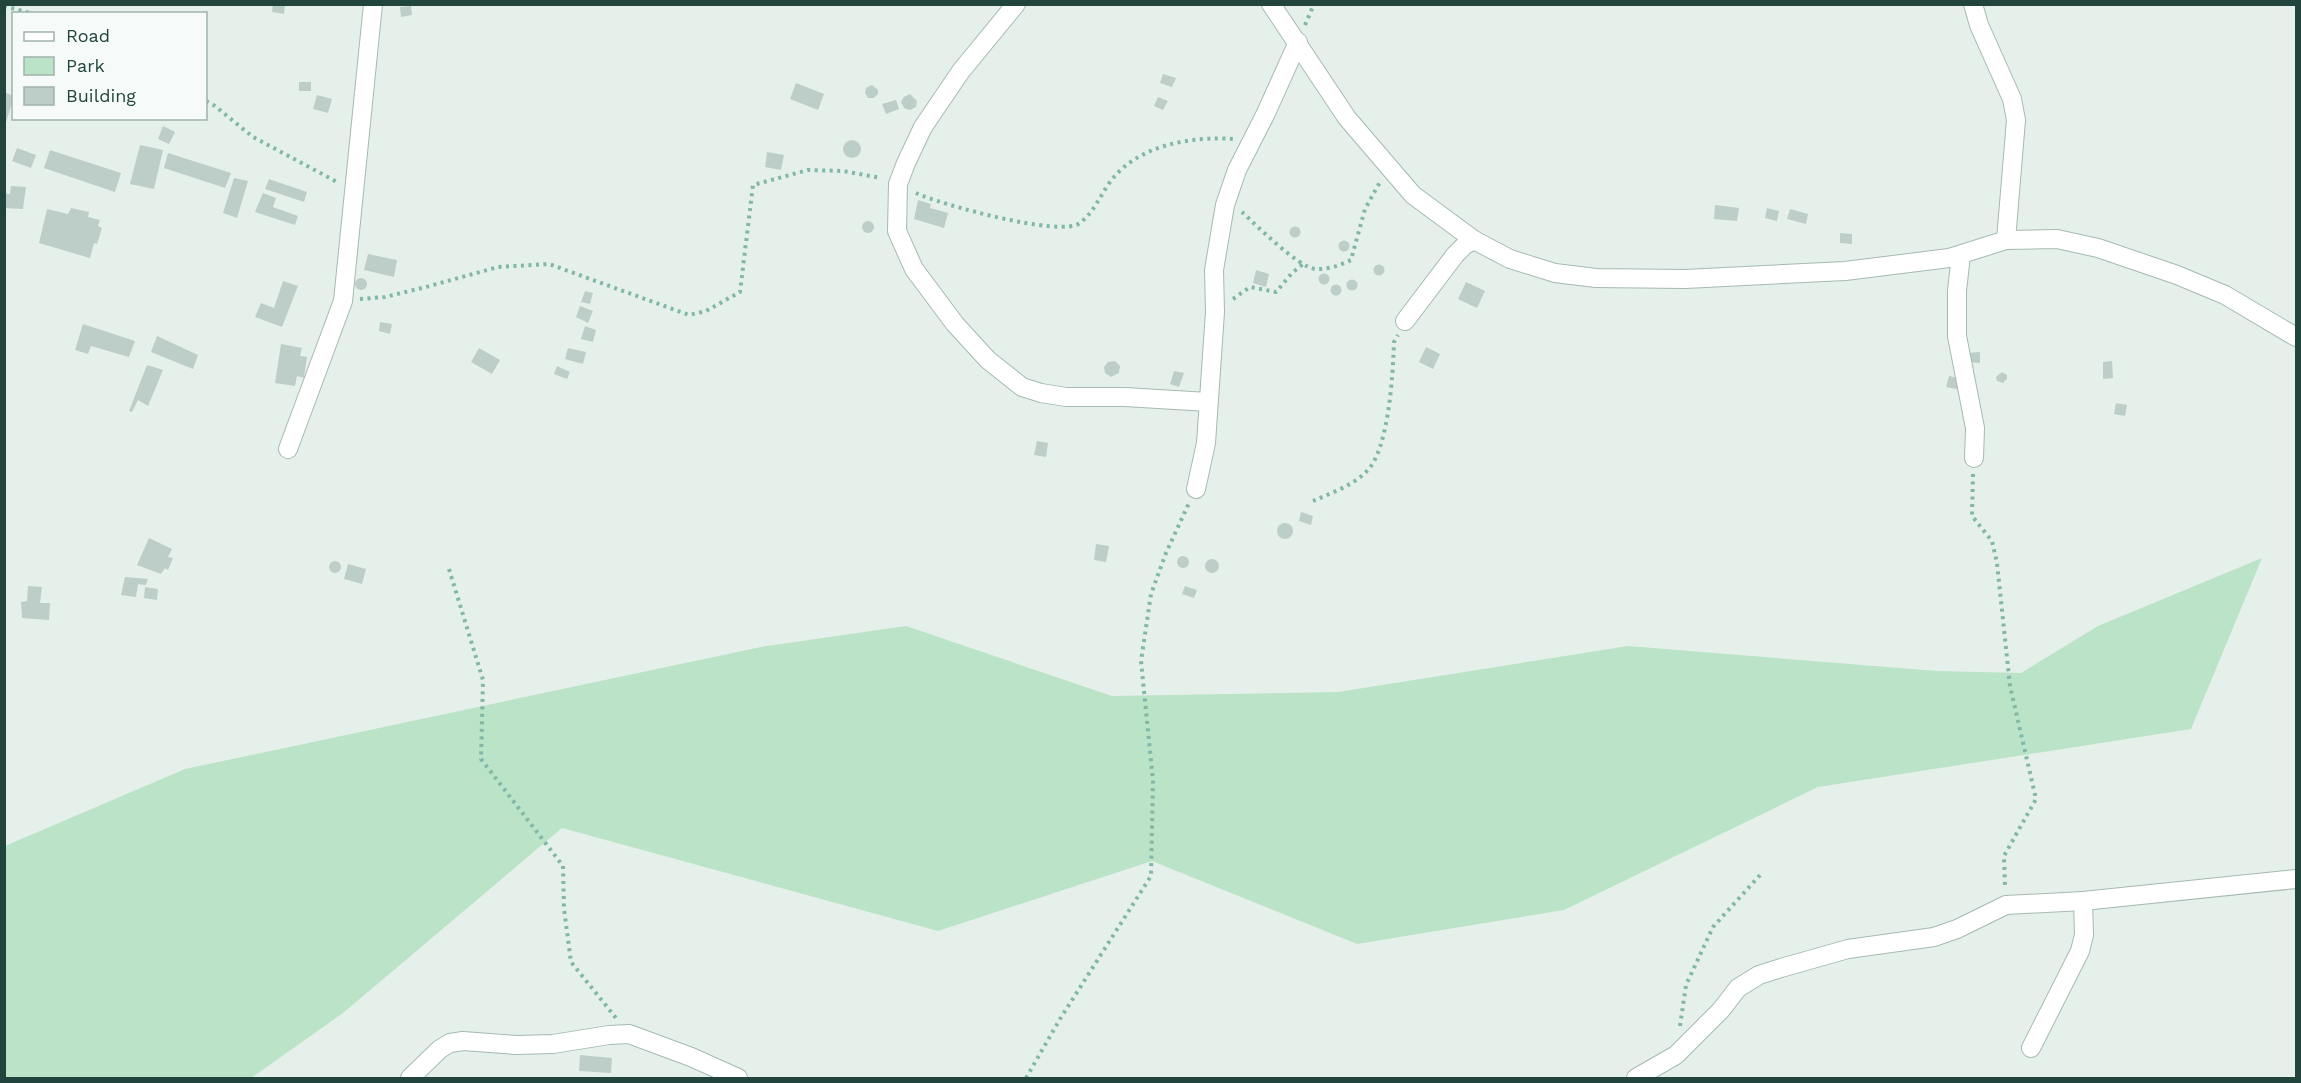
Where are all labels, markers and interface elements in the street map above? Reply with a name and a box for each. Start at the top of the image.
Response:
legend [12,12,207,120]
text: Road [66,25,110,46]
text: Park [66,55,105,76]
text: Building [66,85,136,106]

